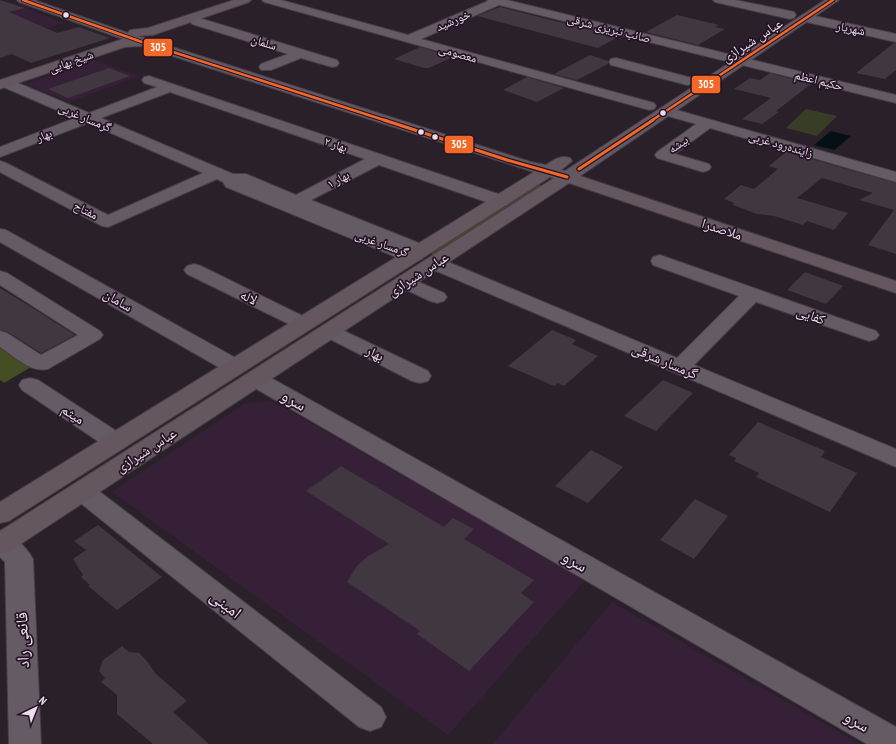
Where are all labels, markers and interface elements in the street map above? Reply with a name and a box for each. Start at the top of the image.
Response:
street label: خورشید [434,6,473,34]
unlabelled marker [61,10,71,20]
street label: صائب تبریزی شرقی [566,10,652,46]
street label: عباس شیرازی [718,14,786,66]
street label: شهریار [834,17,867,39]
street label: سلمان [249,31,279,53]
line badge: 305 [143,38,173,57]
text: 305 [150,40,166,54]
street label: معصومی [437,40,479,66]
street label: شیخ بهایی [47,46,95,76]
street label: حکیم اعظم [793,67,845,94]
line badge: 305 [691,75,721,94]
text: 305 [698,77,714,91]
street label: گرمسار غربی [56,99,114,135]
unlabelled marker [658,108,668,118]
street label: بهار [33,125,54,145]
unlabelled marker [416,127,426,137]
street label: زاینده‌رود غربی [747,128,815,161]
unlabelled marker [430,132,440,142]
street label: بیشه [665,132,691,156]
street label: بهار ۲ [322,133,350,155]
line badge: 305 [444,135,474,154]
text: 305 [451,137,467,151]
street label: بهار ۱ [324,167,352,191]
street label: مفتاح [71,198,101,222]
street label: ملاصدرا [700,214,744,244]
street label: گرمسار غربی [353,226,411,260]
street label: عباس شیرازی [384,248,452,300]
street label: سامان [100,284,136,316]
street label: لاله [238,285,260,309]
street label: کفایی [794,302,828,329]
street label: گرمسار شرقی [630,339,701,383]
street label: بهار [362,340,387,365]
street label: سرو [277,384,311,416]
street label: میثم [58,400,88,429]
street label: عباس شیرازی [112,424,180,476]
street label: سرو [558,545,592,577]
street label: امینی [206,585,246,623]
street label: قانعی‌ راد [10,612,34,668]
north arrow [16,688,56,728]
text: N [36,694,50,708]
street label: سرو [840,705,874,737]

